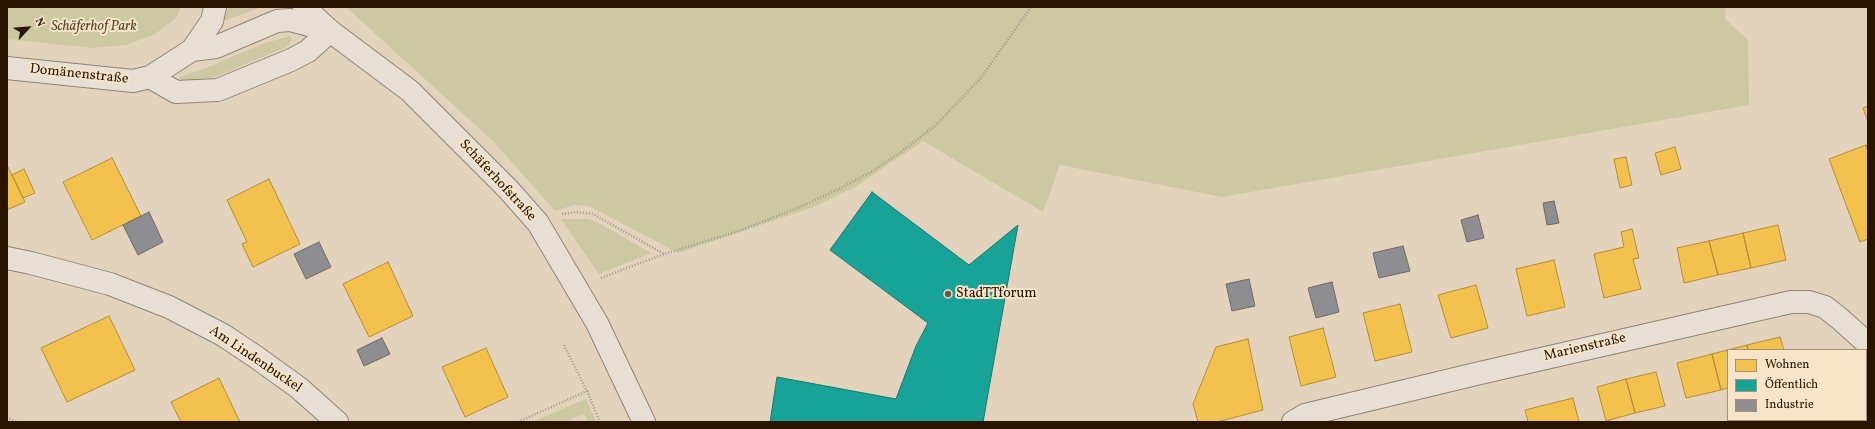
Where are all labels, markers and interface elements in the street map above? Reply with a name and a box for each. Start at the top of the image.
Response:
north arrow [8,8,48,48]
text: N [31,16,48,29]
park label: Schäferhof Park [51,19,137,35]
street label: Domänenstraße [29,61,129,89]
street label: Schäferhofstraße [455,137,539,225]
place label: StadTTforum [956,286,1037,302]
marker: StadTTforum [943,289,953,299]
street label: Am Lindenbuckel [206,323,304,397]
street label: Marienstraße [1542,330,1628,366]
legend [1727,349,1867,421]
text: Wohnen [1765,357,1810,373]
text: Öffentlich [1765,377,1818,393]
text: Industrie [1765,397,1814,413]

